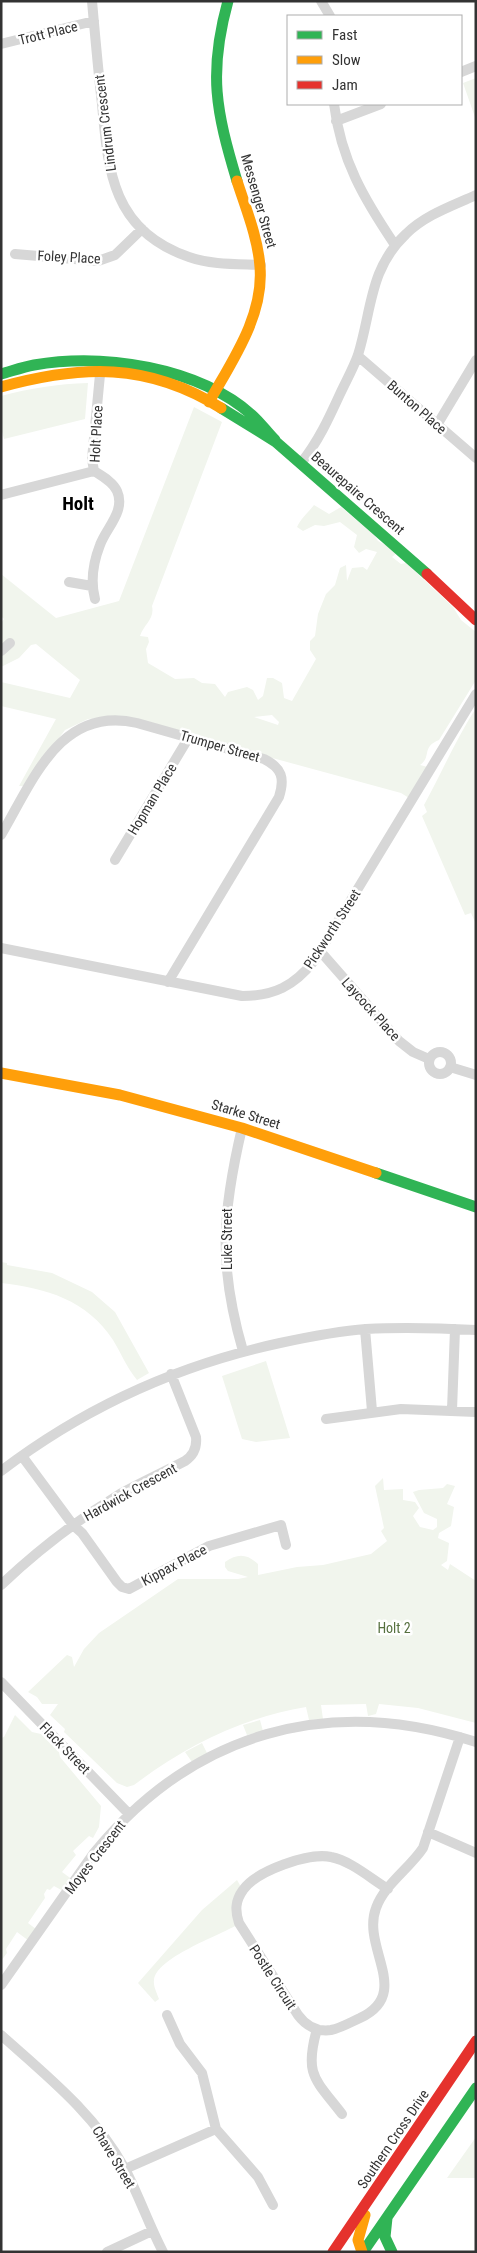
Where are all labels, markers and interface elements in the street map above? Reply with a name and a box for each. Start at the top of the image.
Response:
legend [287,15,462,105]
street label: Trott Place [17,18,80,48]
text: Fast [332,26,357,44]
text: Slow [332,51,361,69]
street label: Lindrum Crescent [91,74,119,172]
text: Jam [332,76,358,94]
street label: Messenger Street [238,152,280,250]
street label: Foley Place [37,247,101,267]
street label: Bunton Place [384,377,450,437]
street label: Holt Place [87,405,106,463]
street label: Beaurepaire Crescent [308,448,408,538]
district label: Holt [62,492,94,515]
street label: Trumper Street [178,727,262,765]
street label: Hopman Place [124,760,180,838]
street label: Pickworth Street [300,886,364,972]
street label: Laycock Place [339,974,404,1044]
street label: Starke Street [210,1096,282,1132]
street label: Luke Street [219,1208,235,1270]
street label: Hardwick Crescent [81,1460,179,1524]
street label: Kippax Place [139,1541,210,1589]
park label: Holt 2 [377,1620,411,1636]
street label: Flack Street [37,1719,93,1777]
street label: Moyes Crescent [61,1817,129,1897]
street label: Postle Circuit [246,1942,300,2012]
street label: Southern Cross Drive [354,2086,432,2191]
street label: Chave Street [89,2123,139,2191]

